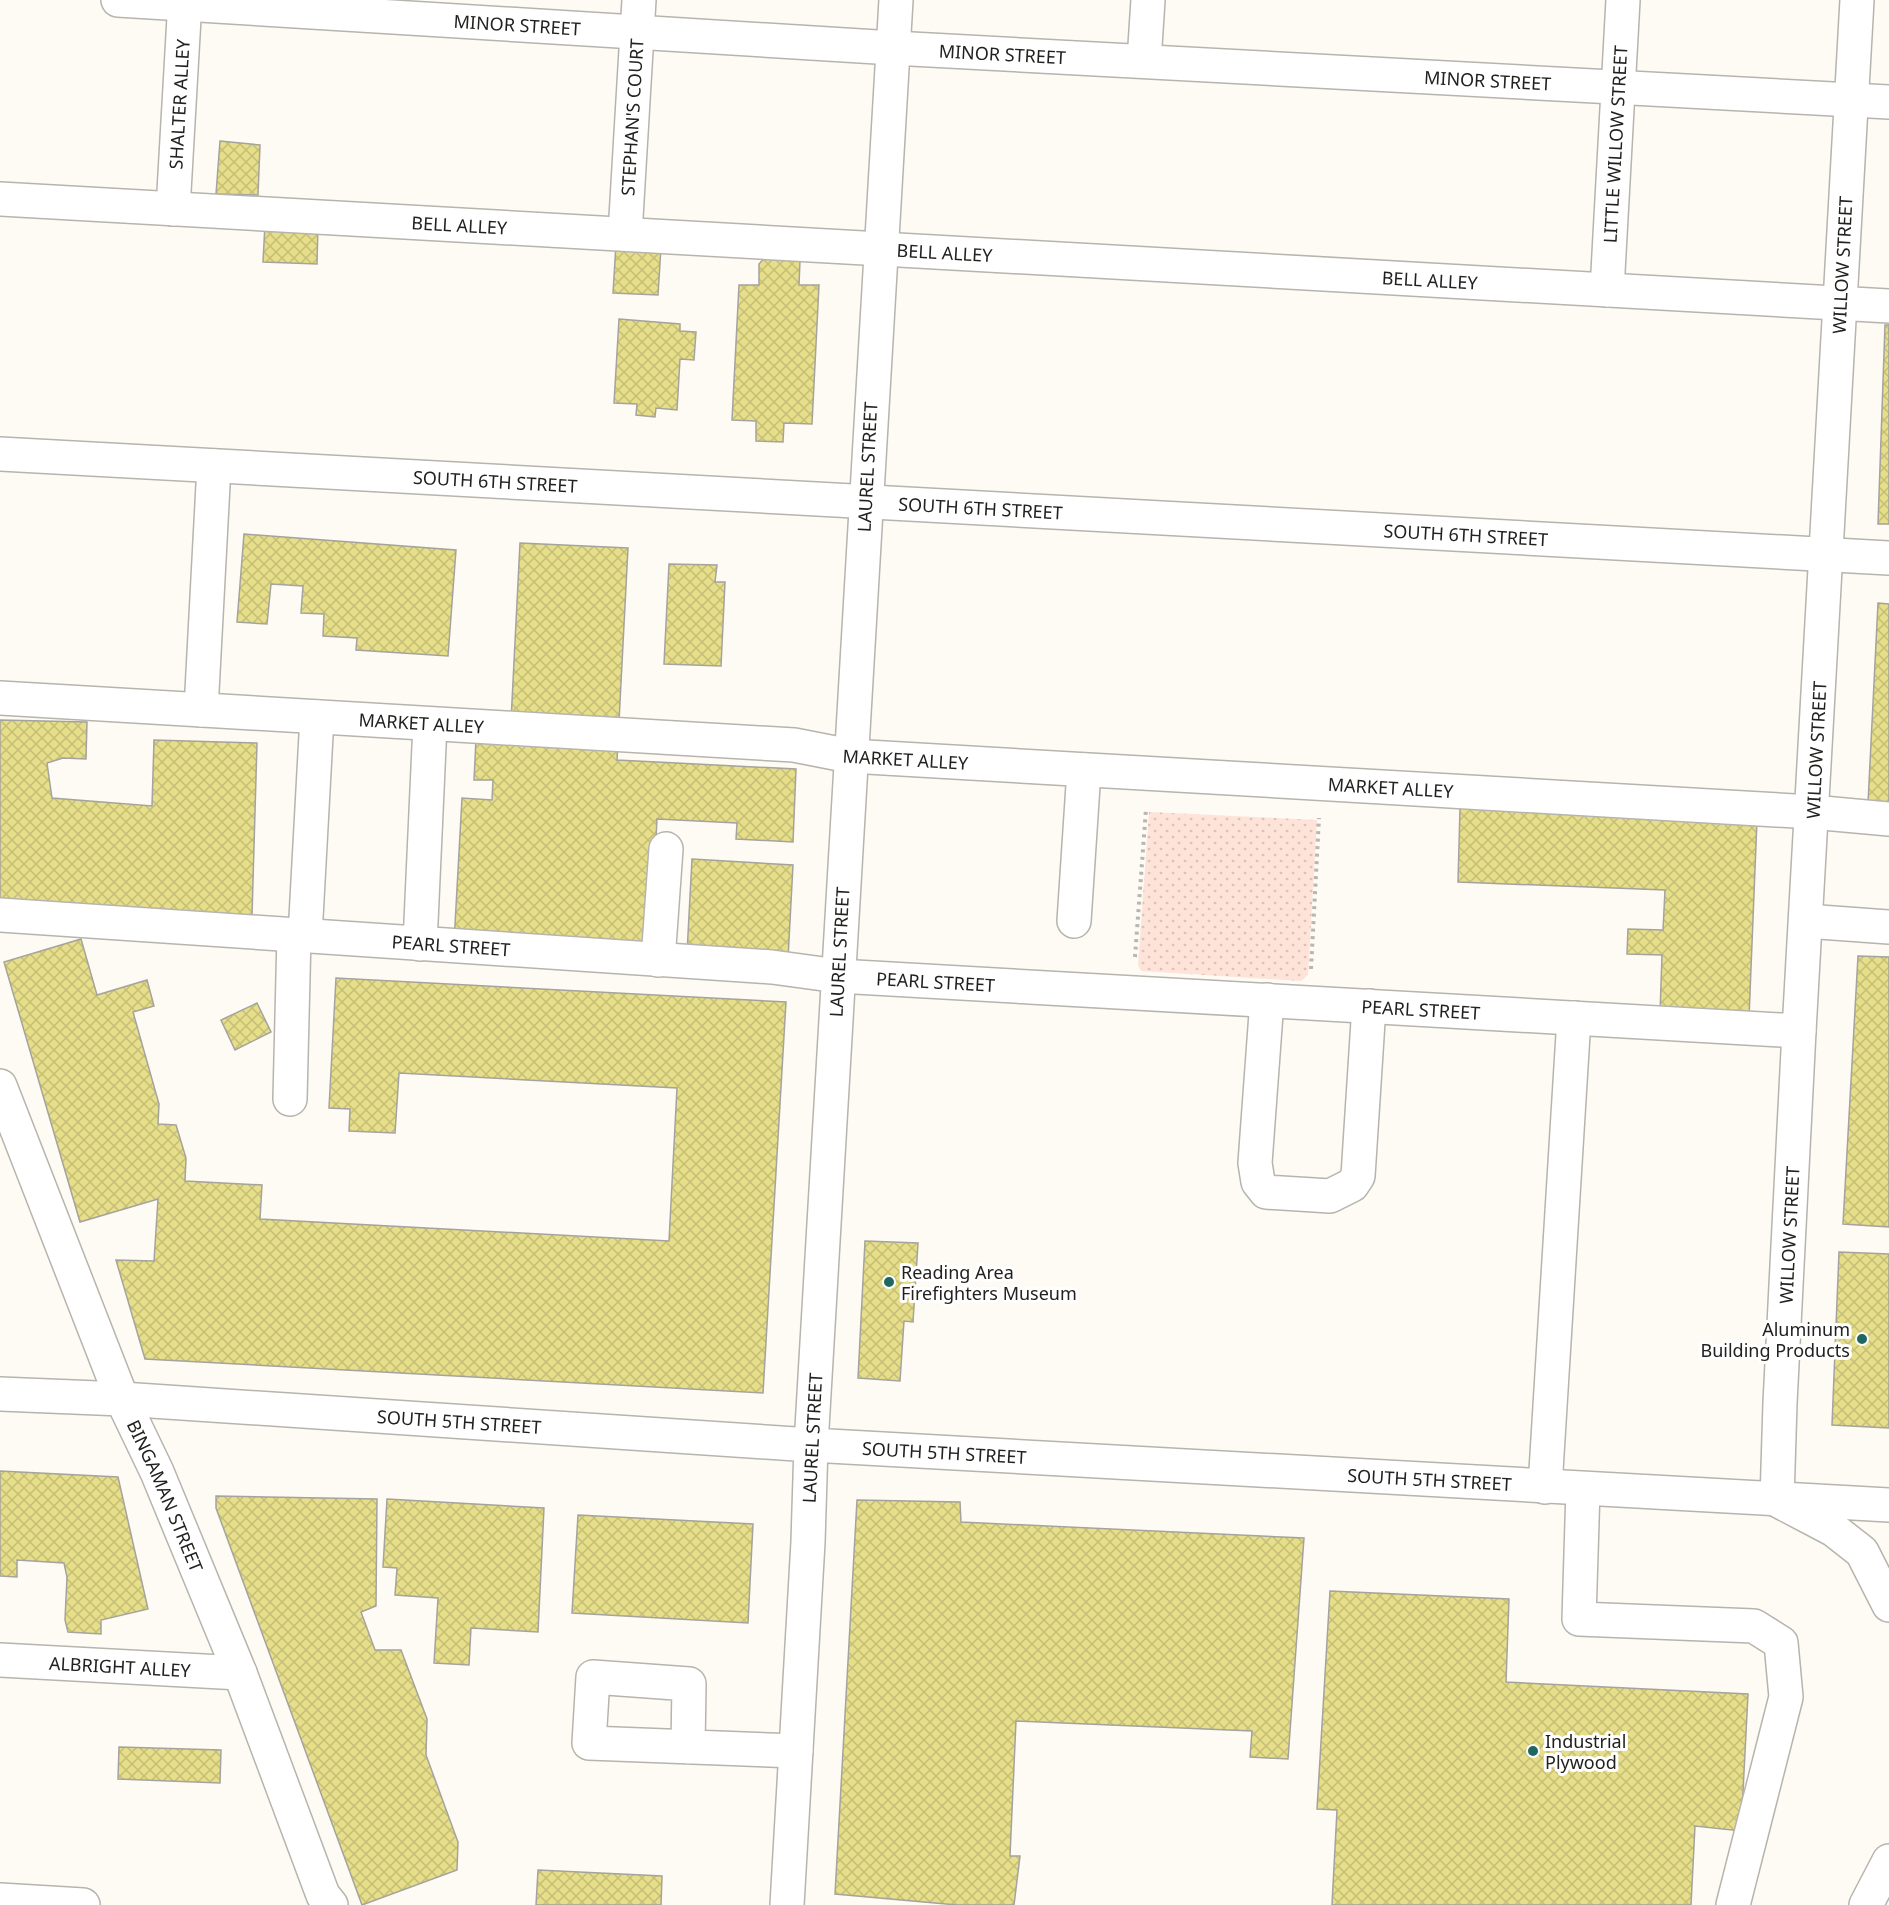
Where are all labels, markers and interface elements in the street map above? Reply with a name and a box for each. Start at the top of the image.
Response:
street label: MINOR STREET [453,9,581,41]
street label: SHALTER ALLEY [163,38,195,170]
street label: STEPHAN'S COURT [615,38,649,197]
street label: MINOR STREET [938,39,1067,69]
street label: LITTLE WILLOW STREET [1598,45,1632,244]
street label: MINOR STREET [1423,65,1552,96]
street label: WILLOW STREET [1826,196,1858,334]
street label: BELL ALLEY [411,210,509,240]
street label: BELL ALLEY [896,238,994,267]
street label: BELL ALLEY [1381,265,1479,295]
street label: LAUREL STREET [852,401,882,533]
street label: SOUTH 6TH STREET [412,465,578,498]
street label: SOUTH 6TH STREET [898,491,1063,524]
street label: SOUTH 6TH STREET [1383,518,1549,551]
street label: WILLOW STREET [1800,681,1832,819]
street label: MARKET ALLEY [358,707,485,739]
street label: MARKET ALLEY [842,744,970,775]
street label: MARKET ALLEY [1327,772,1455,803]
street label: LAUREL STREET [824,886,854,1018]
street label: PEARL STREET [391,929,511,961]
street label: PEARL STREET [875,966,996,997]
street label: PEARL STREET [1361,994,1481,1025]
street label: WILLOW STREET [1773,1166,1805,1304]
place label: Reading Area Firefighters Museum [901,1260,1077,1305]
marker: Reading Area Firefighters Museum [882,1275,896,1289]
place label: Aluminum Building Products [1700,1317,1850,1362]
marker: Aluminum Building Products [1855,1332,1869,1346]
street label: LAUREL STREET [797,1372,827,1504]
street label: SOUTH 5TH STREET [376,1404,542,1439]
street label: BINGAMAN STREET [122,1416,209,1575]
street label: SOUTH 5TH STREET [861,1436,1027,1469]
street label: SOUTH 5TH STREET [1347,1463,1512,1496]
street label: ALBRIGHT ALLEY [48,1651,192,1682]
place label: Industrial Plywood [1545,1729,1626,1774]
marker: Industrial Plywood [1526,1744,1540,1758]

